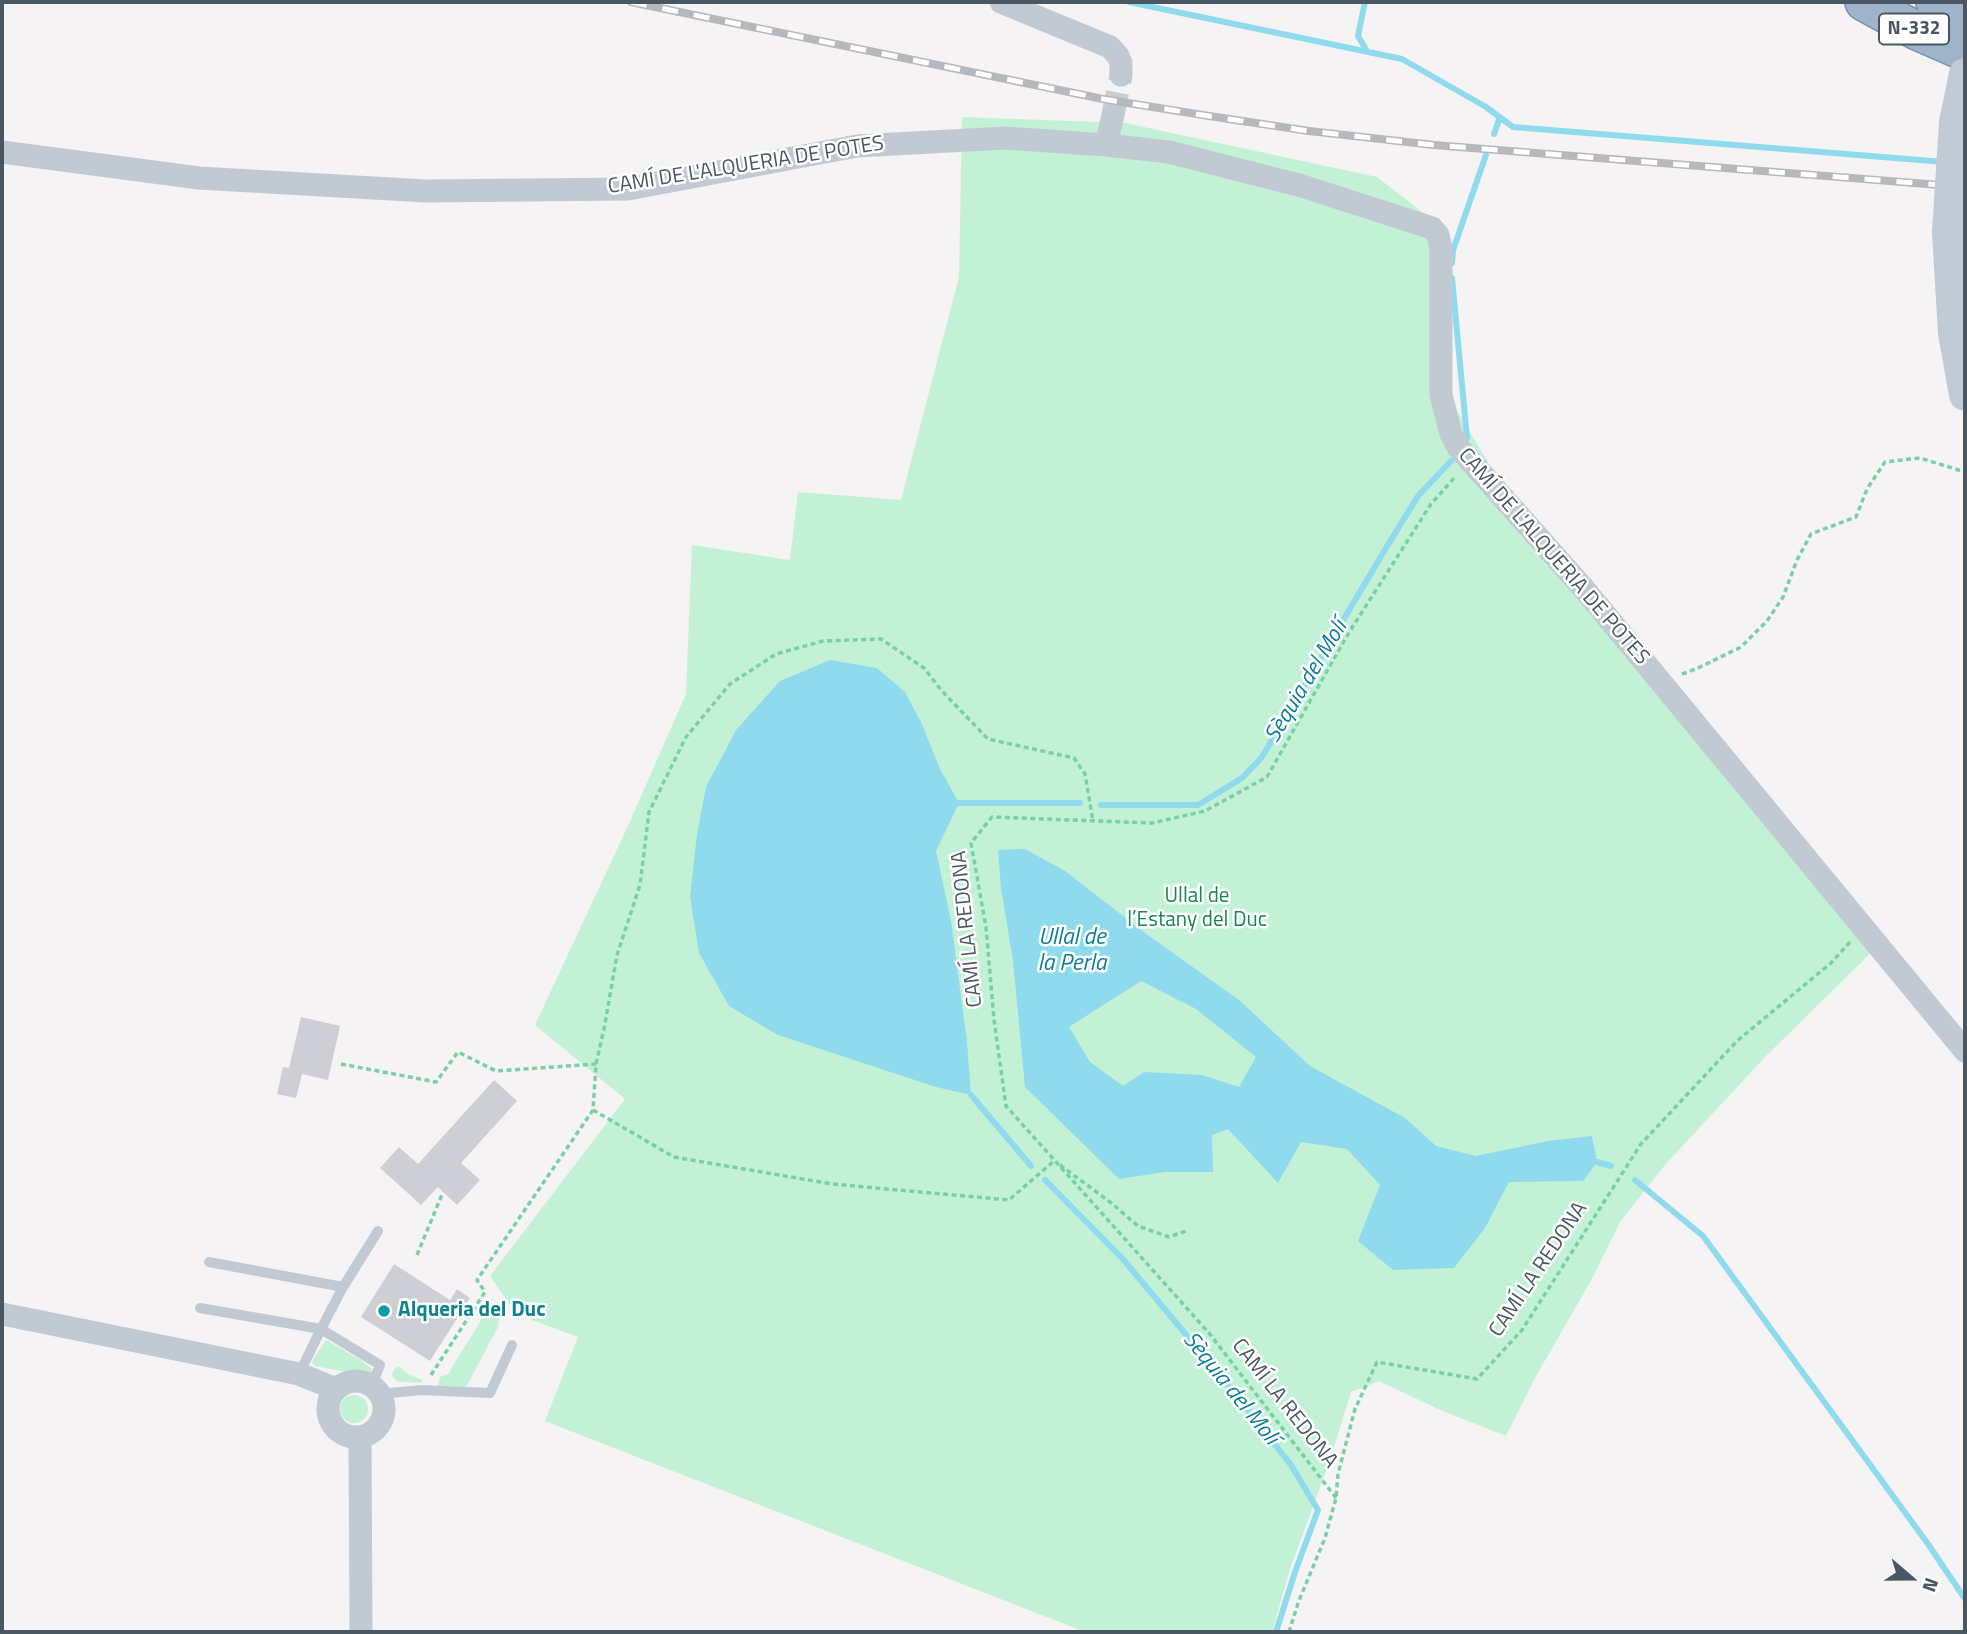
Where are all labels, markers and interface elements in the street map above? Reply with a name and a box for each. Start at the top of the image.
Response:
road number: N-332 [1879,14,1949,44]
street label: CAMÍ DE L'ALQUERIA DE POTES [606,132,886,200]
street label: CAMÍ DE L'ALQUERIA DE POTES [1452,444,1654,670]
water label: Sèquia del Molí [1260,616,1354,748]
street label: CAMÍ LA REDONA [947,850,989,1008]
park label: Ullal de l’Estany del Duc [1127,884,1267,934]
water label: Ullal de la Perla [1038,924,1106,978]
street label: CAMÍ LA REDONA [1485,1198,1593,1342]
place label: Alqueria del Duc [398,1298,546,1324]
marker: Alqueria del Duc [376,1303,392,1319]
water label: Sèquia del Molí [1176,1327,1284,1451]
street label: CAMÍ LA REDONA [1226,1334,1342,1474]
north arrow [1876,1543,1946,1613]
text: N [1915,1574,1947,1596]

